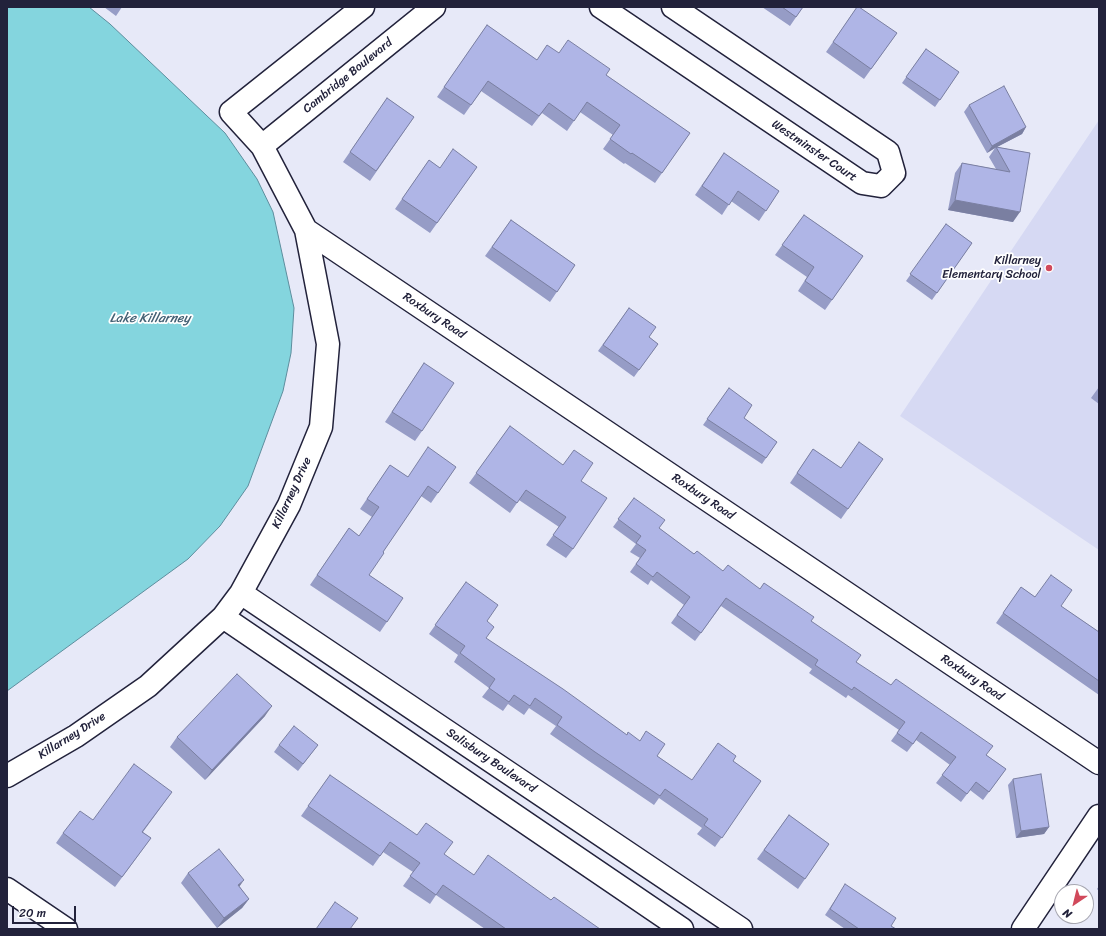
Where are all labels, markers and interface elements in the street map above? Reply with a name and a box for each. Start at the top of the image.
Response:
street label: Cambridge Boulevard [300,36,396,116]
street label: Westminster Court [769,117,859,185]
place label: Killarney Elementary School [942,254,1041,282]
marker: Killarney Elementary School [1044,263,1054,273]
street label: Roxbury Road [400,290,468,342]
water label: Lake Killarney [110,311,190,327]
street label: Killarney Drive [269,455,315,531]
street label: Roxbury Road [669,471,737,523]
street label: Roxbury Road [938,652,1006,704]
street label: Killarney Drive [35,709,109,763]
street label: Salisbury Boulevard [443,726,539,796]
north arrow [1054,884,1094,924]
scale bar [14,898,78,924]
text: 20 m [19,902,46,924]
text: N [1059,903,1076,923]

